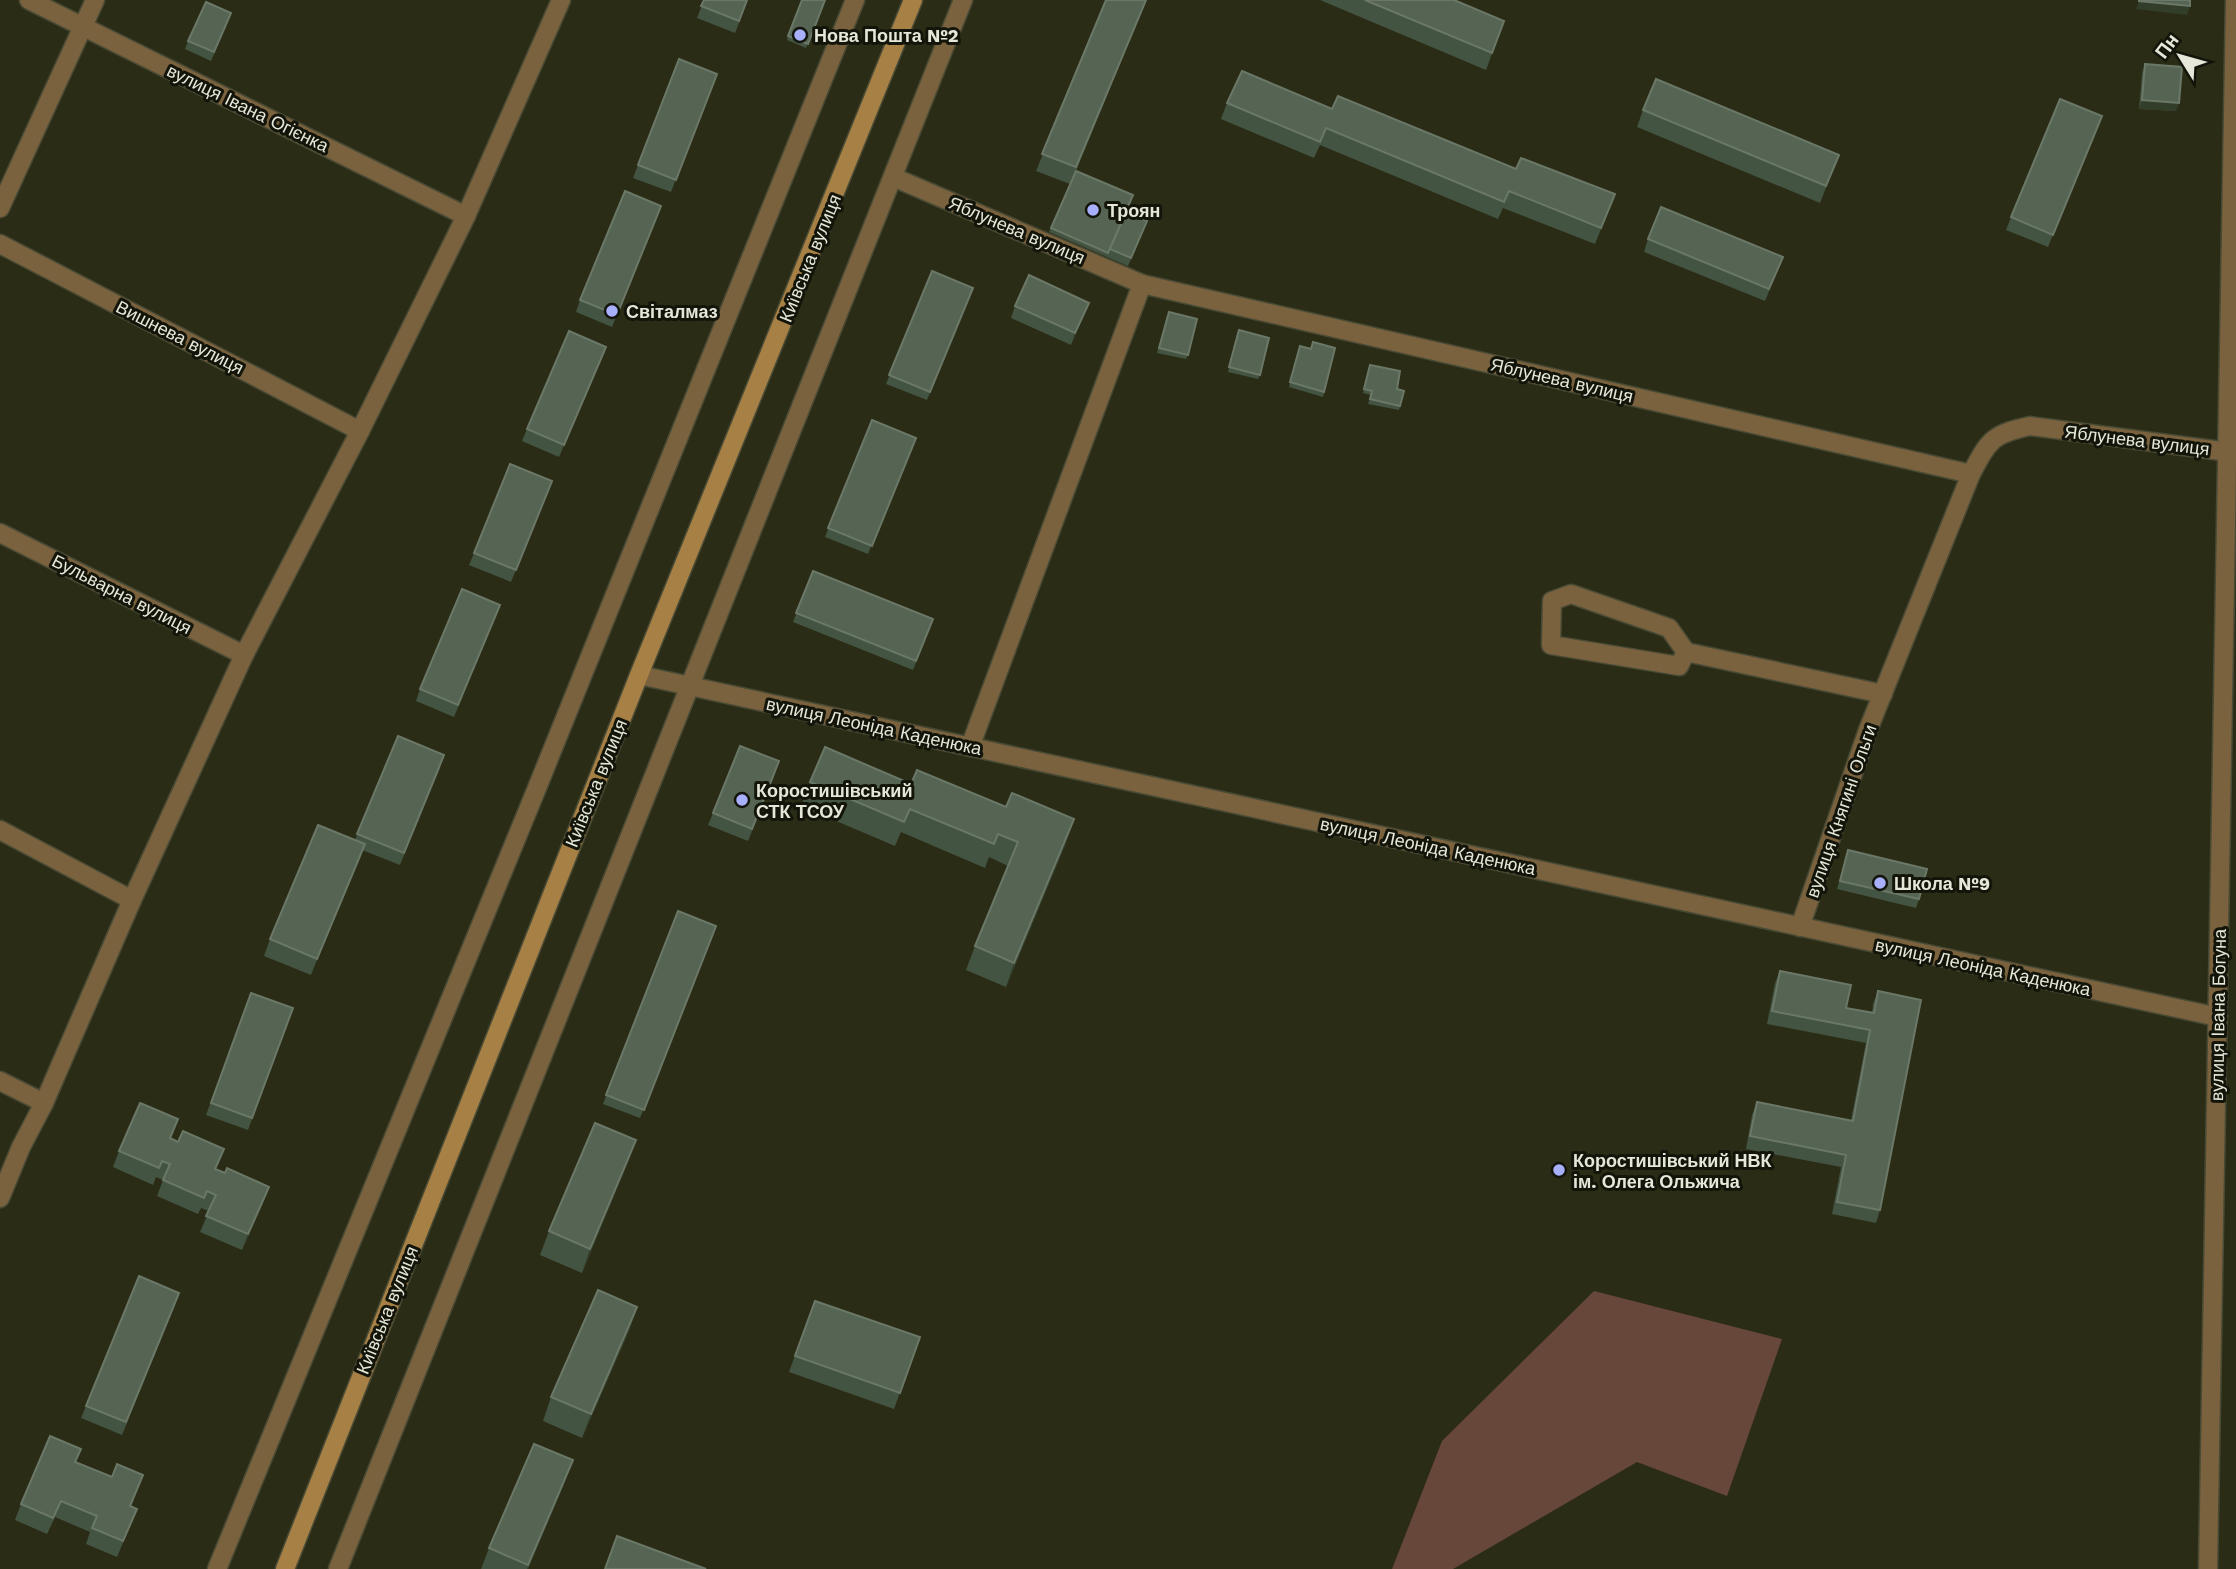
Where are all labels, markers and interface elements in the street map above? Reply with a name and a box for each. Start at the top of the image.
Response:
north arrow [2145,21,2215,91]
place label: Нова Пошта №2 [814,25,959,46]
marker: Нова Пошта №2 [792,27,808,43]
text: Пн [2150,29,2184,63]
street label: вулиця Івана Огієнка [164,60,333,157]
street label: Київська вулиця [775,191,845,325]
street label: Яблунева вулиця [946,192,1088,268]
place label: Троян [1107,200,1160,221]
marker: Троян [1085,202,1101,218]
street label: Вишнева вулиця [113,296,247,378]
place label: Світалмаз [626,301,718,322]
marker: Світалмаз [604,303,620,319]
street label: Яблунева вулиця [1489,353,1635,407]
street label: Яблунева вулиця [2063,421,2211,459]
street label: Бульварна вулиця [49,550,195,638]
street label: вулиця Леоніда Каденюка [764,693,985,759]
street label: Київська вулиця [561,716,631,850]
street label: вулиця Княгині Ольги [1801,722,1881,900]
place label: Коростишівський СТК ТСОУ [756,780,912,822]
marker: Коростишівський СТК ТСОУ [734,792,750,808]
street label: вулиця Леоніда Каденюка [1318,813,1539,879]
place label: Школа №9 [1894,873,1990,894]
marker: Школа №9 [1872,875,1888,891]
street label: вулиця Івана Богуна [2206,928,2230,1101]
street label: вулиця Леоніда Каденюка [1873,934,2094,1000]
place label: Коростишівський НВК ім. Олега Ольжича [1573,1150,1773,1192]
marker: Коростишівський НВК ім. Олега Ольжича [1551,1162,1567,1178]
street label: Київська вулиця [352,1243,422,1377]

